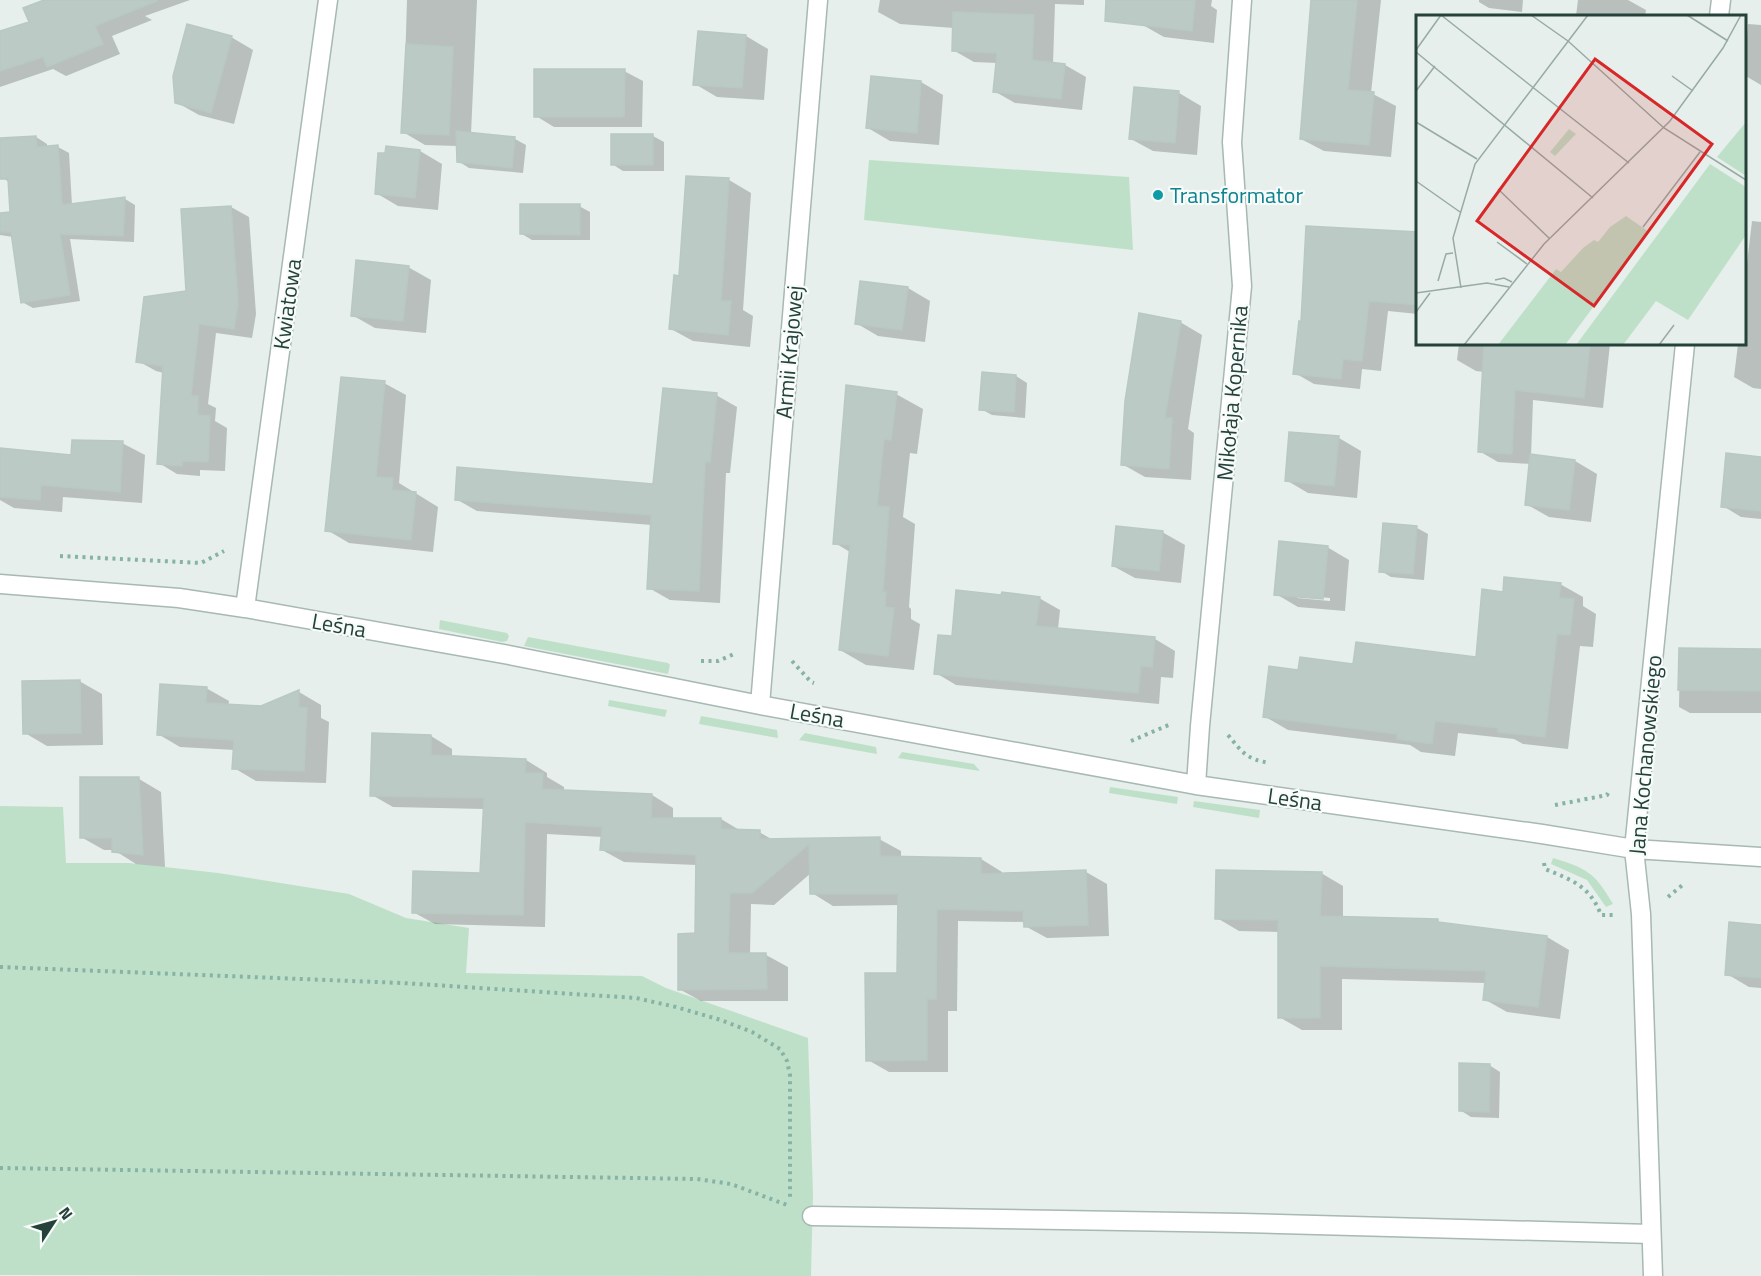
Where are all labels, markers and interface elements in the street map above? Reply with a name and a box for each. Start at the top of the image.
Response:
inset map [1416,15,1746,345]
place label: Transformator [1170,178,1303,212]
marker: Transformator [1151,188,1165,202]
street label: Kwiatowa [264,256,310,352]
street label: Armii Krajowej [766,284,812,420]
street label: Mikołaja Kopernika [1207,304,1257,482]
street label: Leśna [309,604,369,646]
street label: Jana Kochanowskiego [1619,653,1671,857]
street label: Leśna [787,694,847,736]
street label: Leśna [1266,778,1324,820]
north arrow [24,1192,84,1252]
text: N [53,1202,79,1225]

